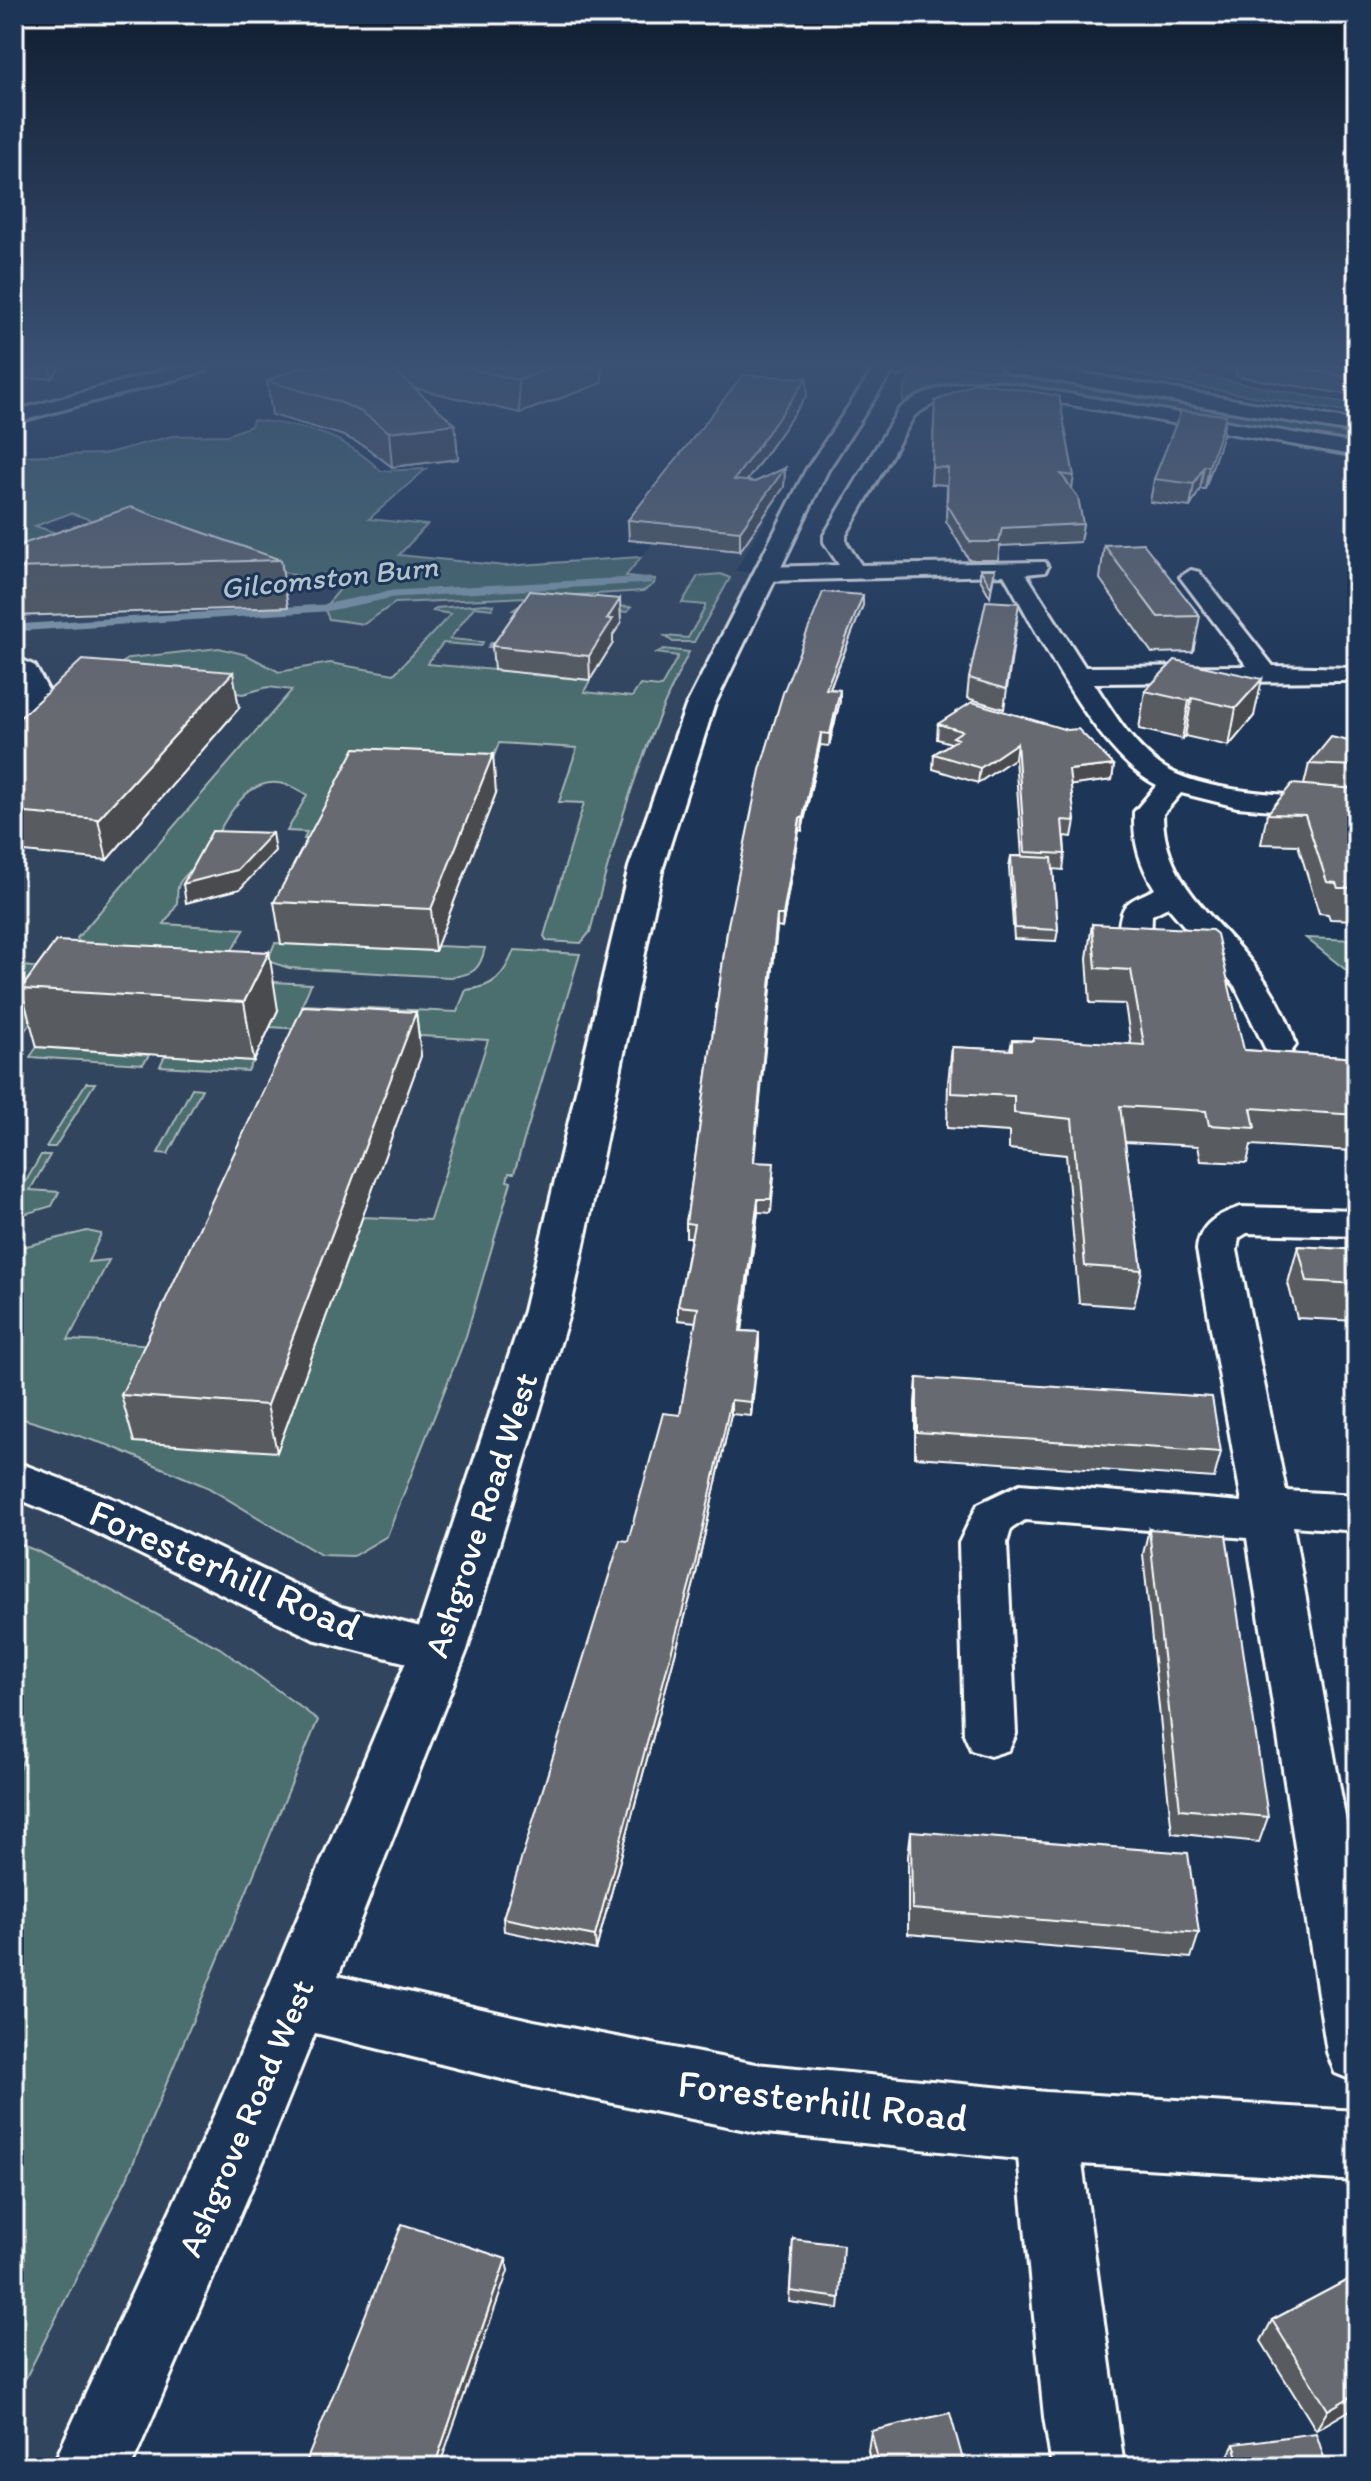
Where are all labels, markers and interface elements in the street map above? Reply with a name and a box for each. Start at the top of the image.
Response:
water label: Gilcomston Burn [218,547,440,607]
street label: Ashgrove Road West [416,1367,546,1663]
street label: Foresterhill Road [82,1488,368,1650]
street label: Ashgrove Road West [169,1973,323,2263]
street label: Foresterhill Road [675,2058,971,2142]

